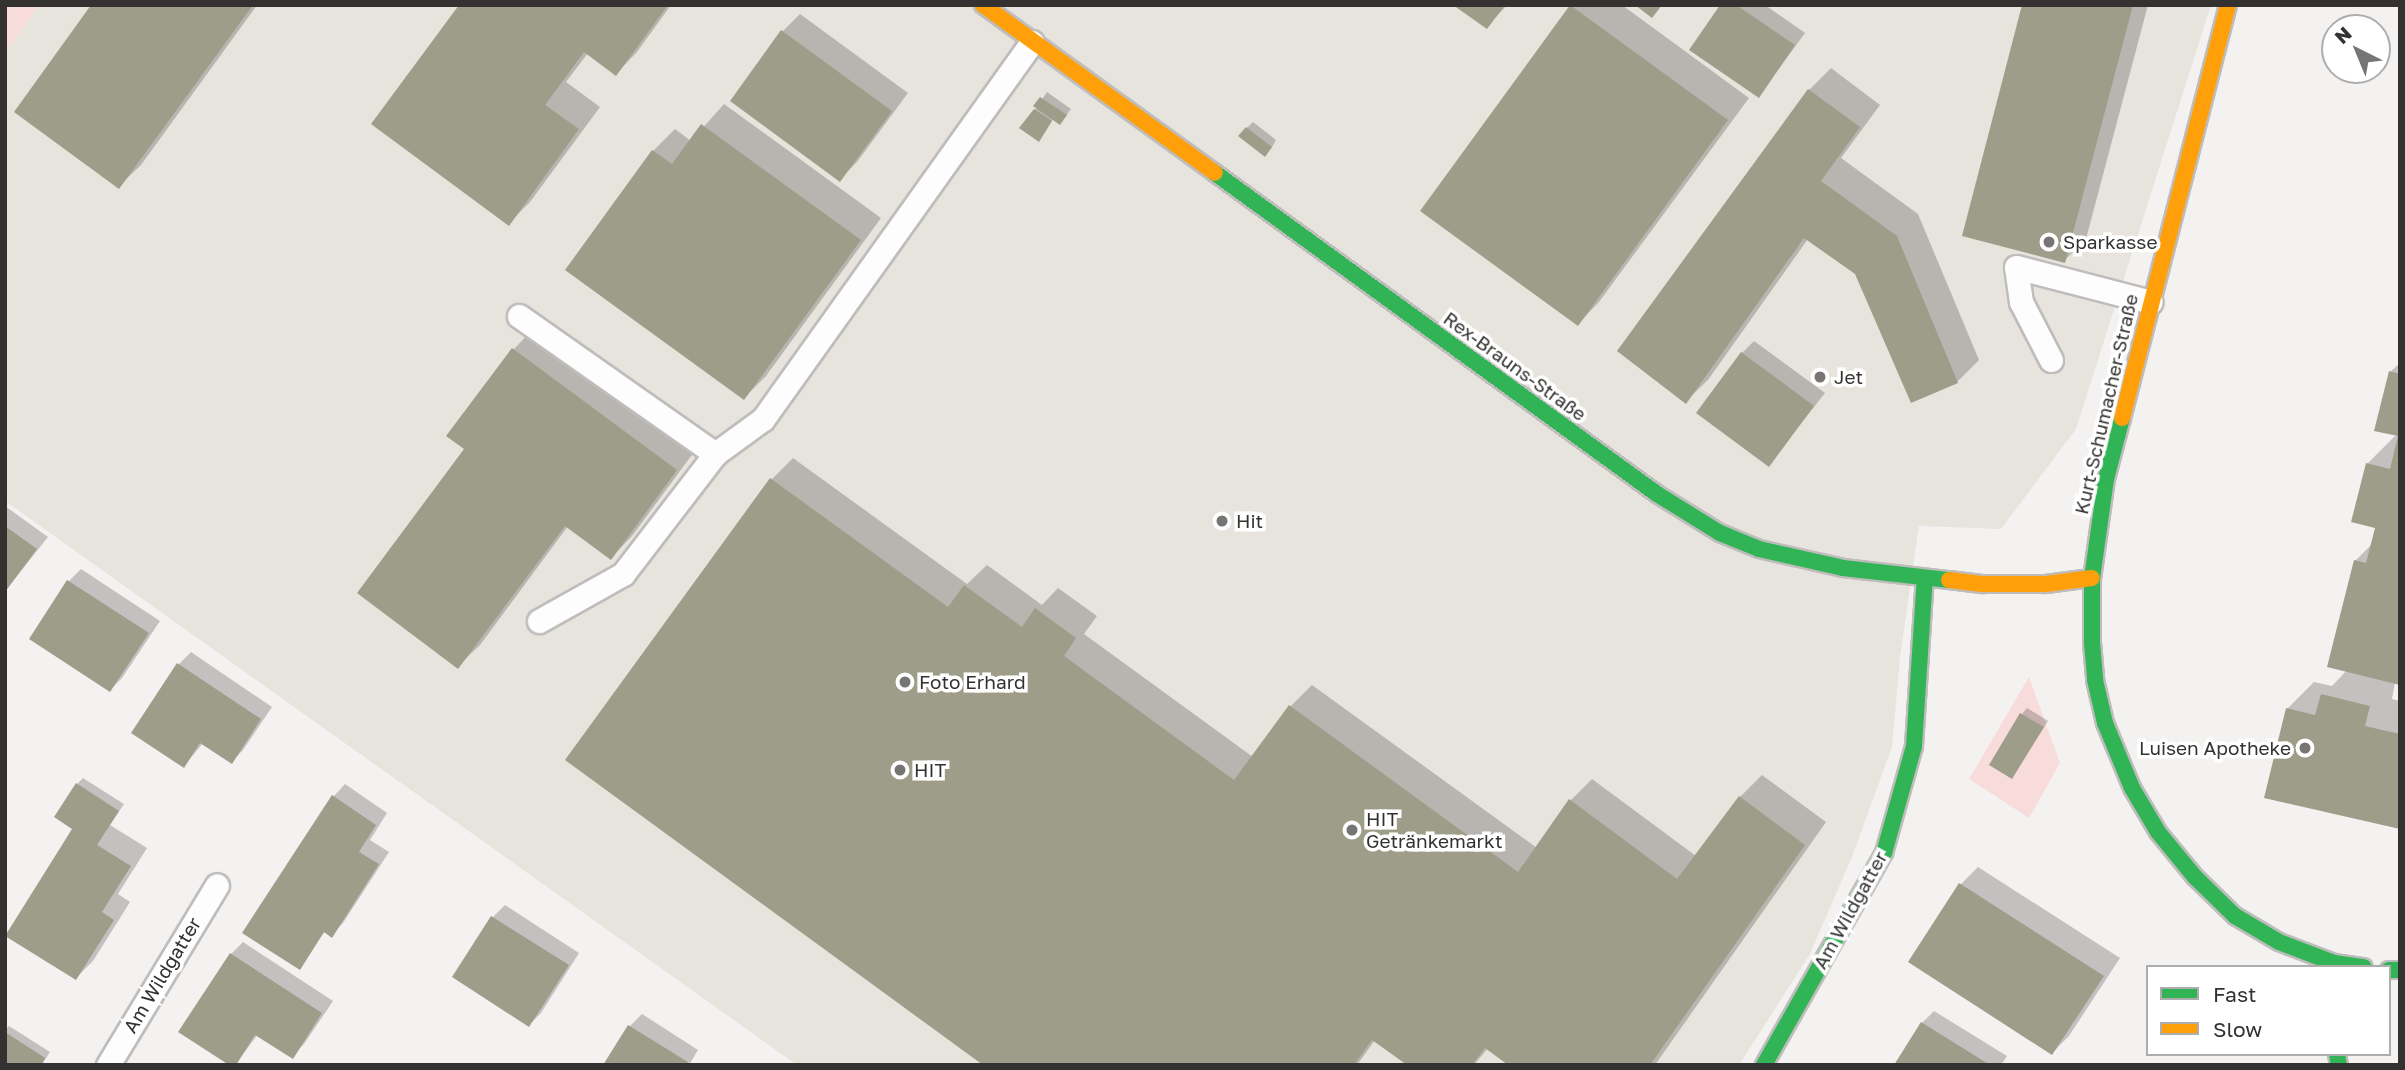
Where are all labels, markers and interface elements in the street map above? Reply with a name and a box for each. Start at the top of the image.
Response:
north arrow [2321,14,2391,84]
text: N [2330,21,2356,48]
place label: Sparkasse [2063,231,2157,253]
marker: Sparkasse [2041,234,2057,250]
street label: Kurt-Schumacher-Straße [2070,292,2142,516]
street label: Rex-Brauns-Straße [1439,307,1591,425]
place label: Jet [1834,366,1863,388]
marker: Jet [1812,369,1828,385]
place label: Hit [1236,510,1263,532]
marker: Hit [1214,513,1230,529]
place label: Foto Erhard [919,671,1026,693]
marker: Foto Erhard [897,674,913,690]
place label: Luisen Apotheke [2139,737,2291,759]
marker: Luisen Apotheke [2297,740,2313,756]
place label: HIT [914,759,946,781]
marker: HIT [892,762,908,778]
place label: HIT Getränkemarkt [1366,808,1503,852]
marker: HIT Getränkemarkt [1344,822,1360,838]
street label: Am Wildgatter [1808,847,1892,973]
street label: Am Wildgatter [119,913,205,1037]
legend [2146,965,2391,1056]
text: Fast [2213,981,2256,1007]
text: Slow [2213,1016,2262,1042]

